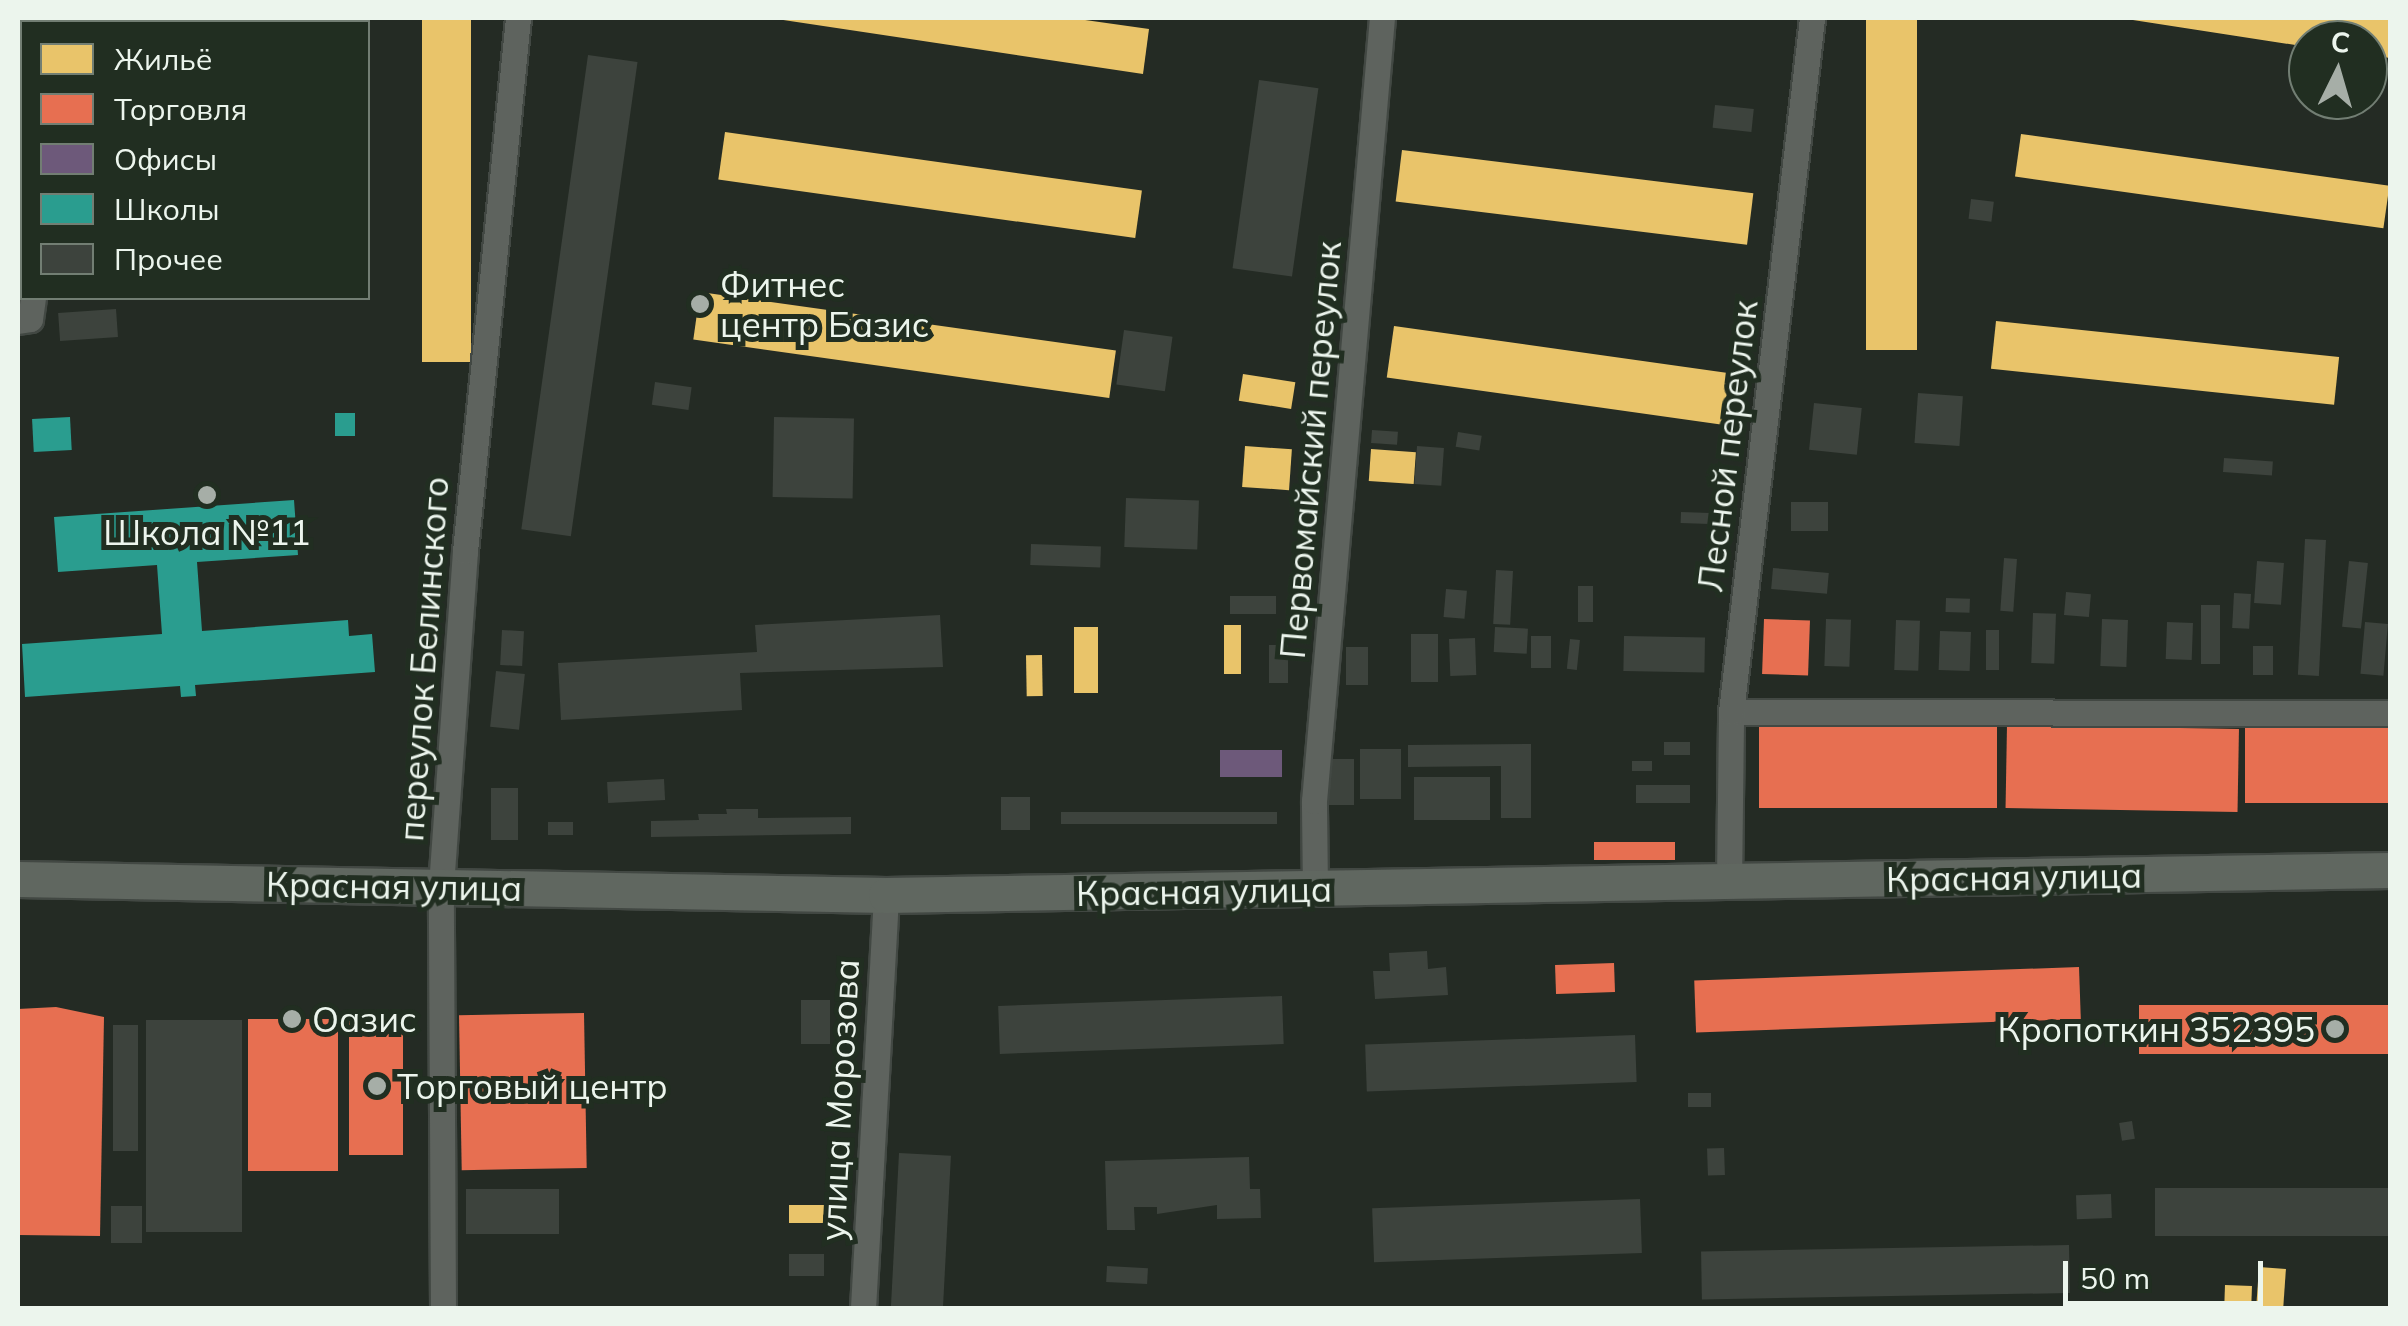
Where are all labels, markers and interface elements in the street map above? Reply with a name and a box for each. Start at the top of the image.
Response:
legend [20,20,370,300]
north arrow [2288,20,2388,120]
text: С [2329,23,2352,60]
text: Жильё [114,40,212,78]
text: Торговля [114,90,247,128]
text: Офисы [114,140,217,178]
text: Школы [114,190,220,228]
text: Прочее [114,240,223,278]
street label: Первомайский переулок [1271,240,1349,660]
place label: Фитнес центр Базис [720,263,929,345]
marker: Фитнес центр Базис [689,293,711,315]
street label: Лесной переулок [1688,298,1766,594]
street label: переулок Белинского [389,475,457,843]
marker: Школа №11 [196,484,218,506]
place label: Школа №11 [103,511,311,553]
street label: Красная улица [1886,854,2142,900]
street label: Красная улица [266,863,522,909]
street label: Красная улица [1076,868,1332,914]
street label: улица Морозова [811,958,867,1242]
place label: Оазис [312,998,417,1040]
marker: Оазис [281,1008,303,1030]
place label: Кропоткин 352395 [1998,1008,2315,1050]
marker: Кропоткин 352395 [2324,1018,2346,1040]
place label: Торговый центр [397,1065,668,1107]
marker: Торговый центр [366,1075,388,1097]
scale bar [2068,1241,2268,1303]
text: 50 m [2080,1259,2150,1297]

